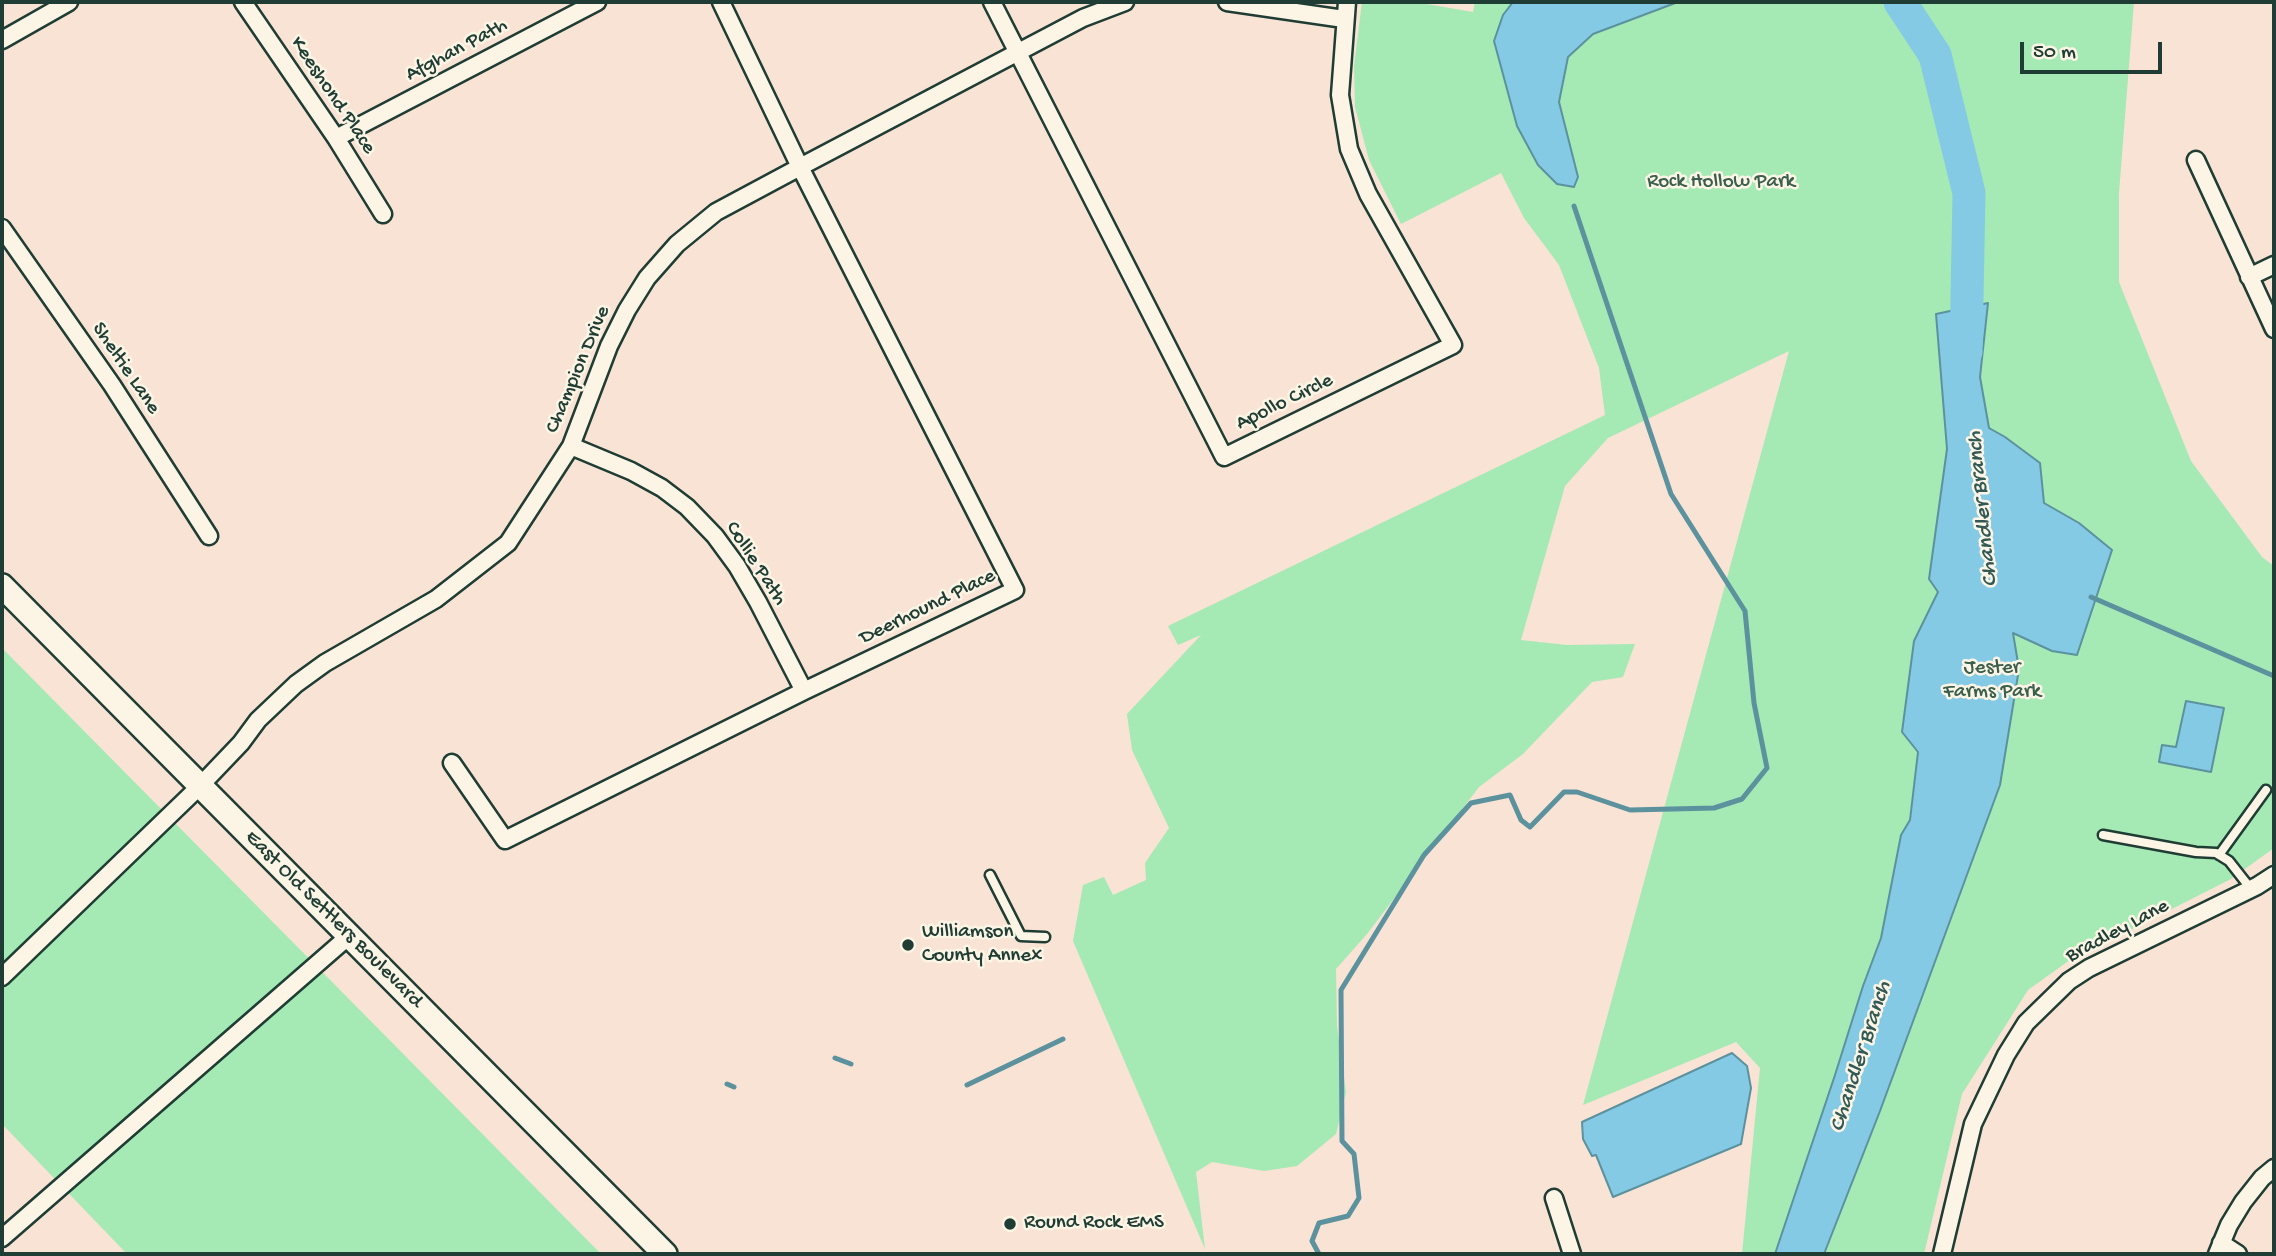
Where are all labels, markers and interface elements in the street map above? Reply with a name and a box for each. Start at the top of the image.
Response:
street label: Afghan Path [402,14,512,88]
scale bar [2024,28,2166,72]
street label: Keeshond Place [283,32,381,160]
text: 50 m [2033,41,2076,66]
park label: Rock Hollow Park [1647,170,1795,196]
street label: Champion Drive [541,303,617,437]
street label: Sheltie Lane [85,318,165,420]
street label: Apollo Circle [1232,369,1338,437]
water label: Chandler Branch [1962,430,2006,588]
street label: Collie Path [719,517,791,611]
street label: Deerhound Place [856,564,1000,652]
park label: Jester Farms Park [1943,656,2041,706]
street label: East Old Settlers Boulevard [239,826,427,1014]
street label: Bradley Lane [2062,894,2174,970]
place label: Williamson County Annex [922,920,1042,970]
marker: Williamson County Annex [900,937,916,953]
water label: Chandler Branch [1825,978,1899,1136]
place label: Round Rock EMS [1024,1211,1164,1237]
marker: Round Rock EMS [1002,1216,1018,1232]

